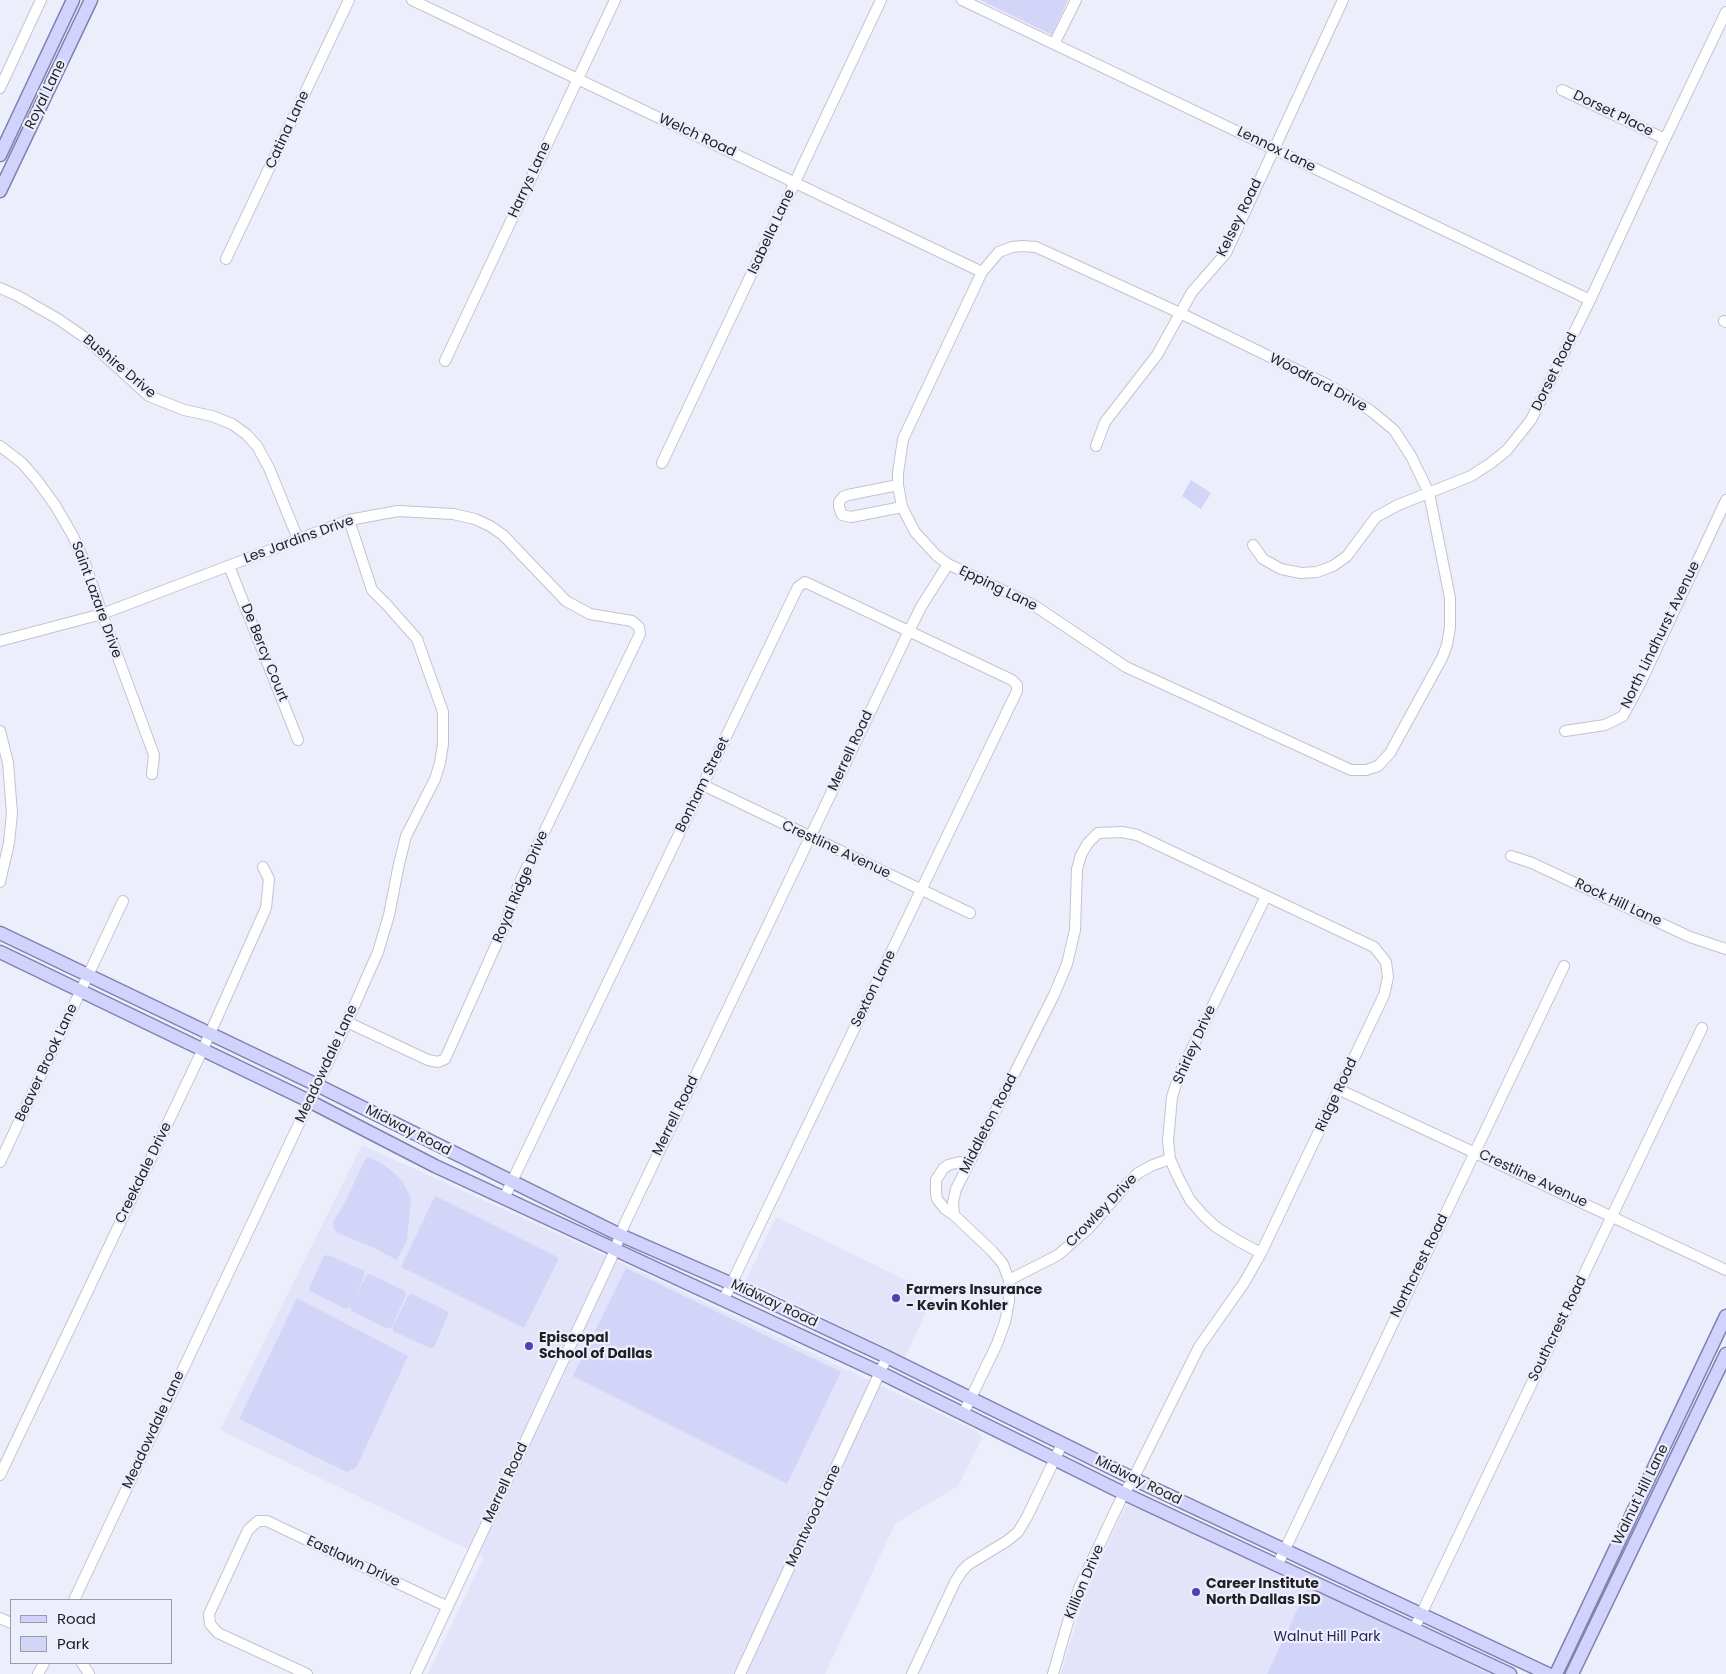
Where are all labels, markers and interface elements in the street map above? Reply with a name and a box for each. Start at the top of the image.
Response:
street label: Royal Lane [22,58,70,132]
street label: Dorset Place [1570,87,1656,141]
street label: Catina Lane [263,88,313,172]
street label: Welch Road [656,111,738,161]
street label: Lennox Lane [1234,124,1318,176]
street label: Harrys Lane [505,139,555,221]
street label: Kelsey Road [1214,176,1266,260]
street label: Isabella Lane [745,187,799,277]
street label: Dorset Road [1529,330,1581,414]
street label: Bushire Drive [79,332,159,402]
street label: Woodford Drive [1266,350,1370,416]
street label: Les Jardins Drive [242,512,356,568]
street label: Saint Lazare Drive [67,539,125,661]
street label: North Lindhurst Avenue [1618,559,1704,711]
street label: Epping Lane [956,563,1040,615]
street label: De Bercy Court [237,602,291,704]
street label: Merrell Road [825,708,877,794]
street label: Bonham Street [673,735,733,835]
street label: Crestline Avenue [779,817,893,883]
street label: Royal Ridge Drive [490,828,552,946]
street label: Rock Hill Lane [1572,876,1664,930]
street label: Sexton Lane [848,948,900,1030]
street label: Beaver Brook Lane [12,1001,82,1125]
street label: Meadowdale Lane [292,1002,362,1126]
street label: Shirley Drive [1170,1003,1220,1087]
street label: Ridge Road [1313,1055,1361,1135]
street label: Middleton Road [957,1071,1021,1177]
street label: Merrell Road [649,1073,703,1159]
street label: Midway Road [362,1102,454,1160]
street label: Creekdale Drive [112,1120,176,1226]
street label: Crestline Avenue [1476,1146,1590,1212]
street label: Crowley Drive [1063,1171,1141,1251]
street label: Northcrest Road [1388,1212,1452,1320]
street label: Southcrest Road [1525,1274,1591,1384]
street label: Midway Road [728,1277,820,1331]
place label: Farmers Insurance - Kevin Kohler [906,1282,1042,1314]
marker: Farmers Insurance - Kevin Kohler [890,1292,902,1304]
place label: Episcopal School of Dallas [539,1330,653,1362]
marker: Episcopal School of Dallas [523,1340,535,1352]
street label: Meadowdale Lane [119,1368,189,1492]
street label: Merrell Road [480,1440,532,1526]
street label: Walnut Hill Lane [1609,1442,1673,1548]
street label: Midway Road [1092,1453,1184,1509]
street label: Montwood Lane [783,1462,845,1570]
street label: Eastlawn Drive [304,1533,402,1591]
street label: Killion Drive [1062,1542,1108,1622]
place label: Career Institute North Dallas ISD [1206,1576,1321,1608]
marker: Career Institute North Dallas ISD [1190,1586,1202,1598]
legend [10,1599,172,1664]
text: Road [57,1608,96,1629]
park label: Walnut Hill Park [1273,1629,1381,1645]
text: Park [57,1633,89,1654]

